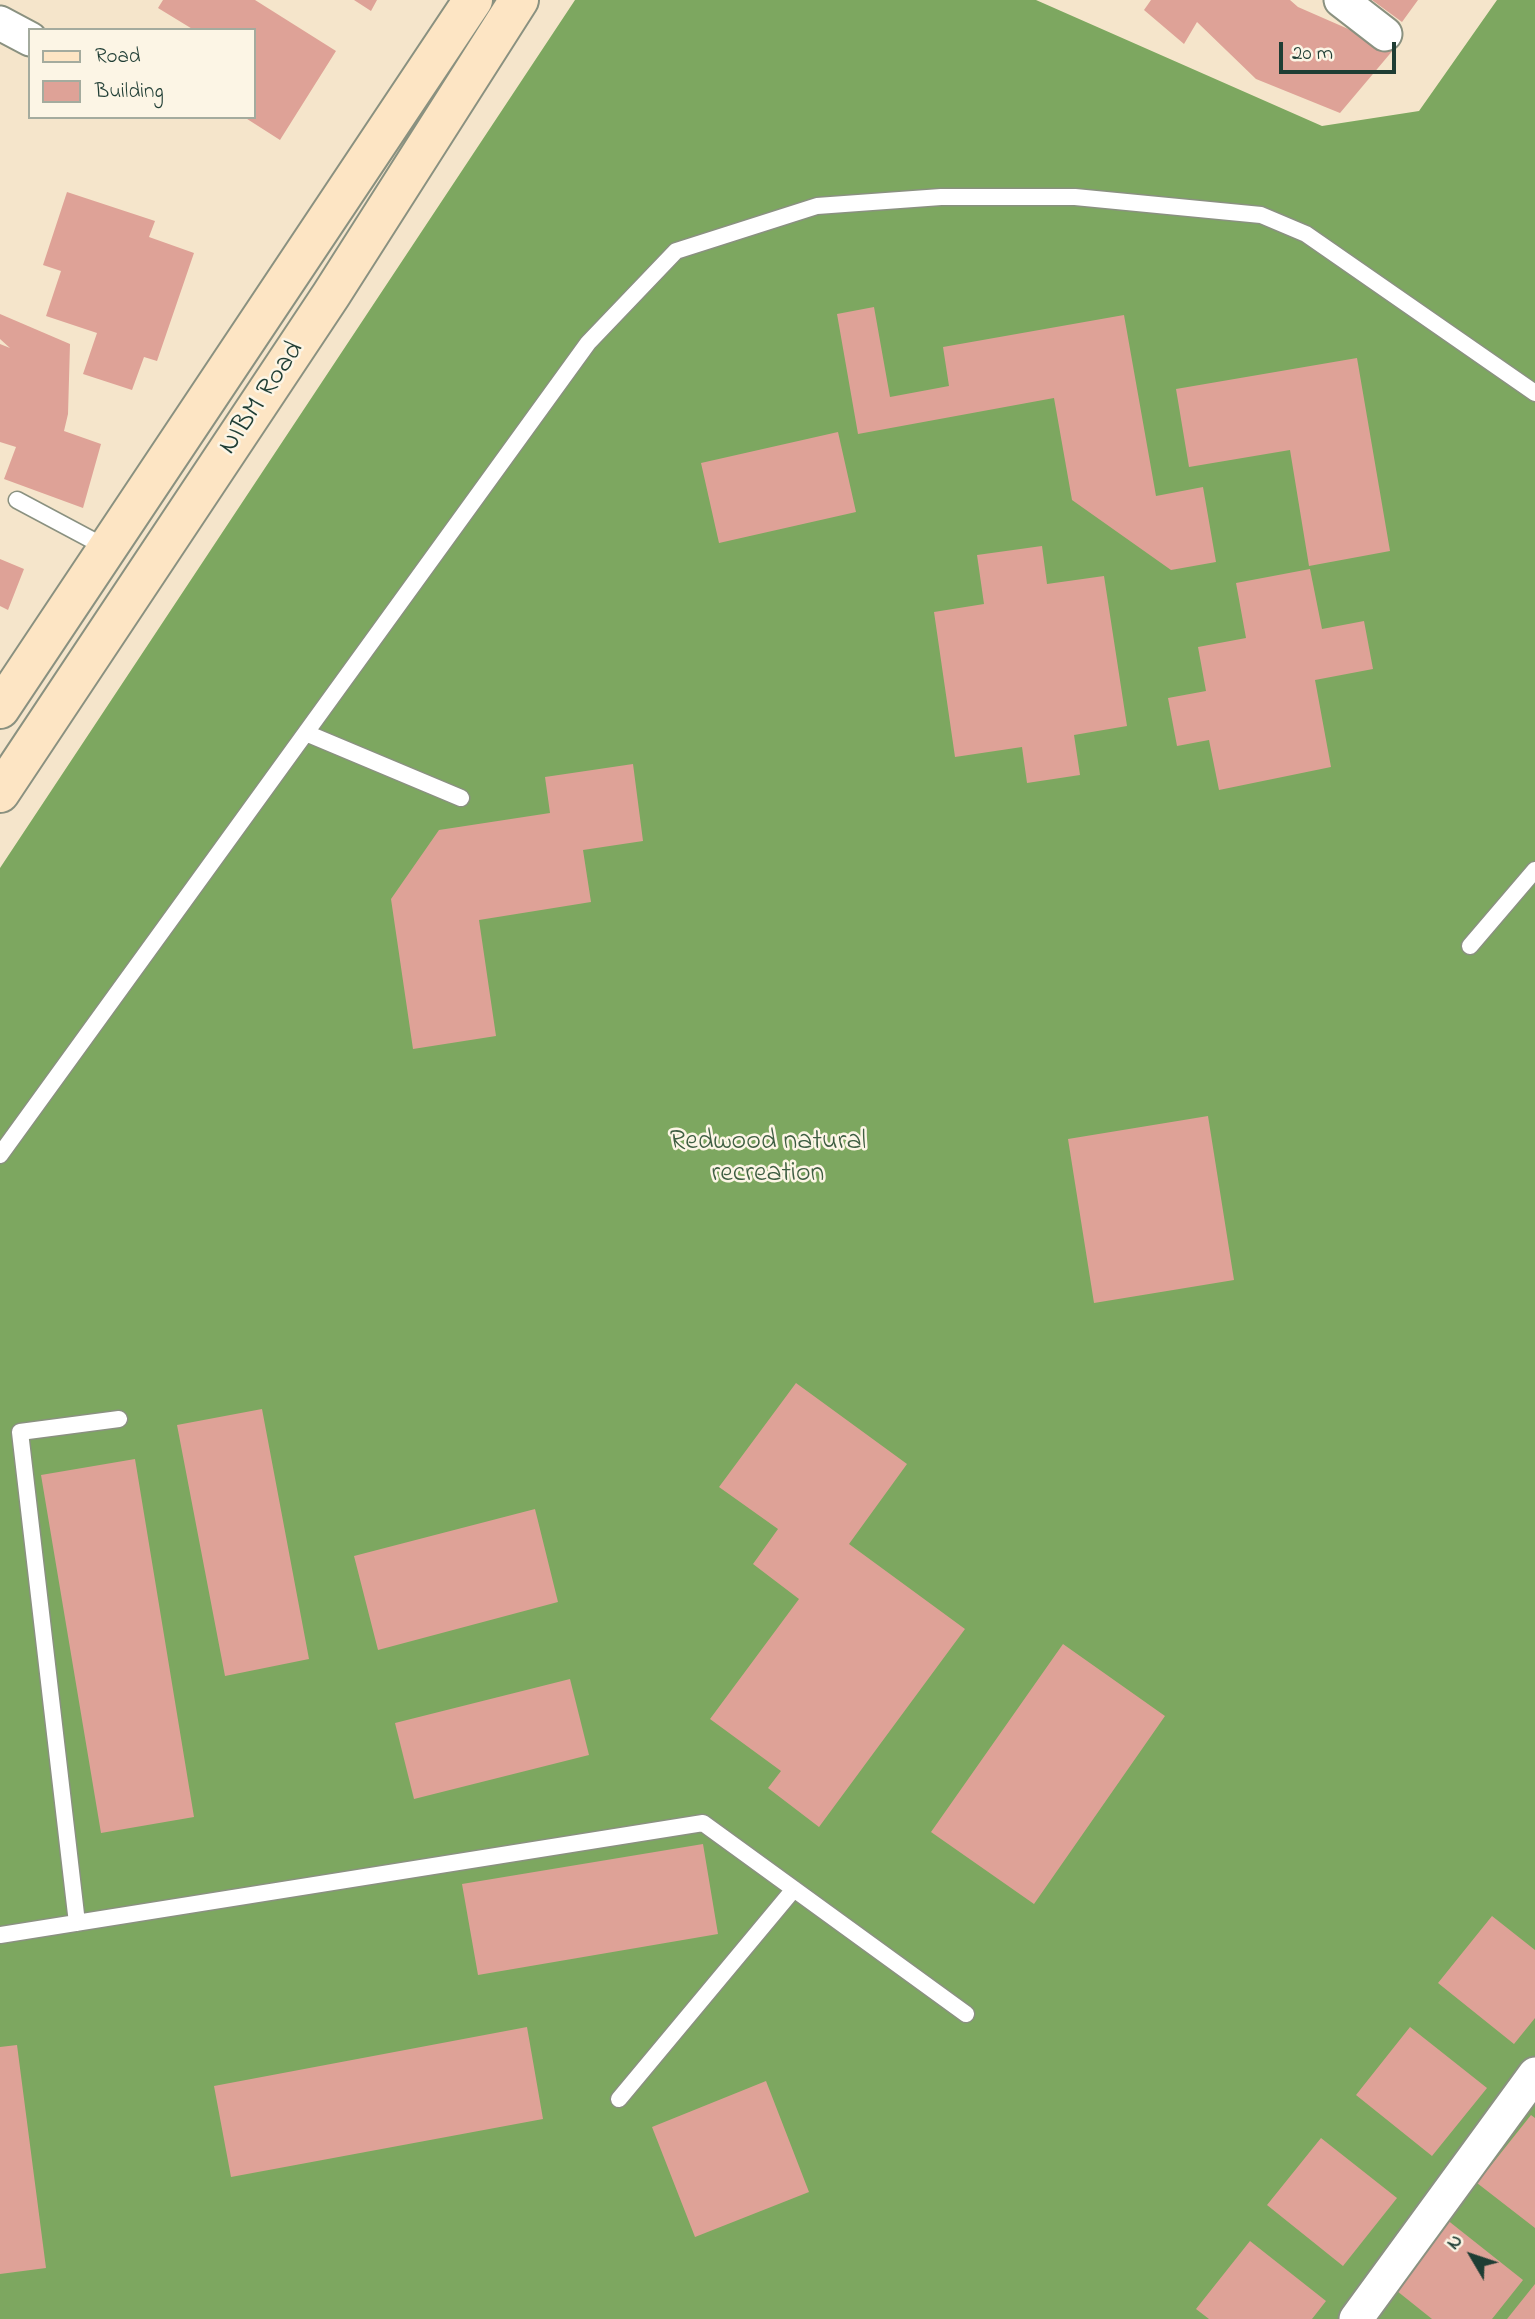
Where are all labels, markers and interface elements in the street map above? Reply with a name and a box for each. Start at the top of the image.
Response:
legend [28,28,256,119]
scale bar [1283,28,1400,72]
text: 20 m [1292,39,1333,69]
text: Road [95,42,141,72]
text: Building [95,77,164,107]
street label: NIBM Road [213,336,313,462]
park label: Redwood natural recreation [670,1126,866,1192]
north arrow [1437,2221,1507,2291]
text: N [1441,2229,1470,2256]

